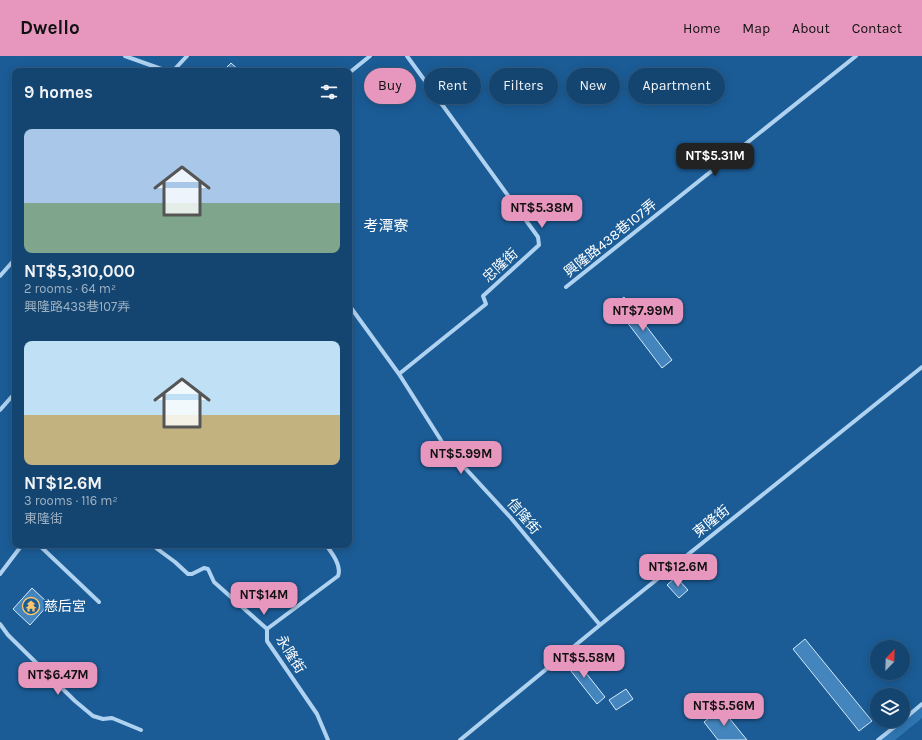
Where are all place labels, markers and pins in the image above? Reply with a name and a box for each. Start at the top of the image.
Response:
pin: NT$5.31M [674,143,756,177]
pin: NT$5.38M [501,195,583,229]
pin: NT$7.99M [602,298,684,332]
pin: NT$5.99M [420,441,502,475]
pin: NT$12.6M [637,554,719,588]
pin: NT$14M [231,582,297,616]
temple icon: 慈后宮 [21,596,41,616]
place label: 慈后宮 [44,598,86,615]
pin: NT$5.58M [543,645,625,679]
pin: NT$6.47M [17,662,99,696]
pin: NT$5.56M [683,693,765,727]

